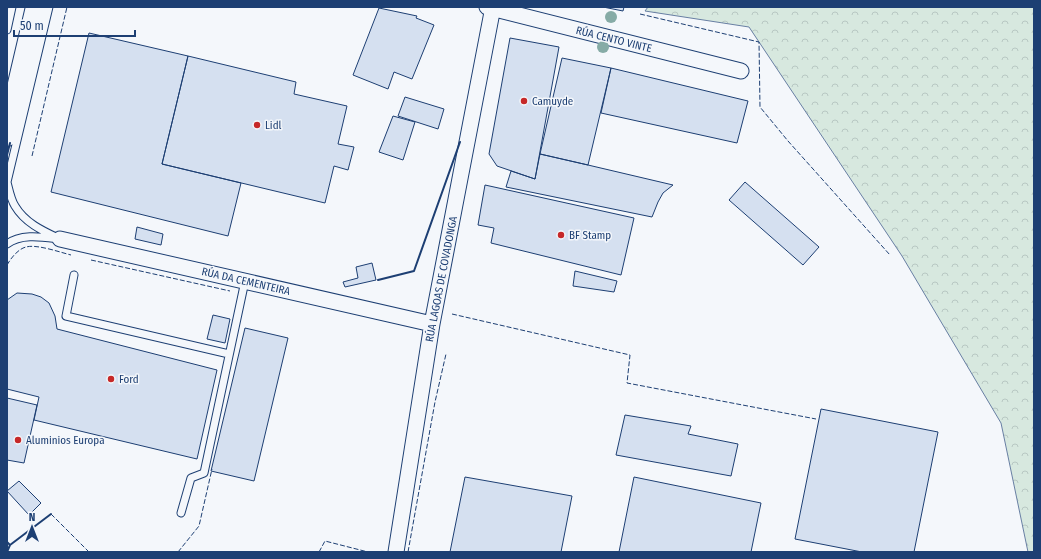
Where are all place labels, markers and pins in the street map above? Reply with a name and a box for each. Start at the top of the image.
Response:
place label: Camuyde [532,95,573,108]
marker: Camuyde [519,96,529,106]
place label: Lidl [265,119,282,132]
marker: Lidl [252,120,262,130]
place label: BF Stamp [569,229,611,242]
marker: BF Stamp [556,230,566,240]
place label: Ford [119,373,139,386]
marker: Ford [106,374,116,384]
place label: Aluminios Europa [26,434,105,447]
marker: Aluminios Europa [13,435,23,445]

